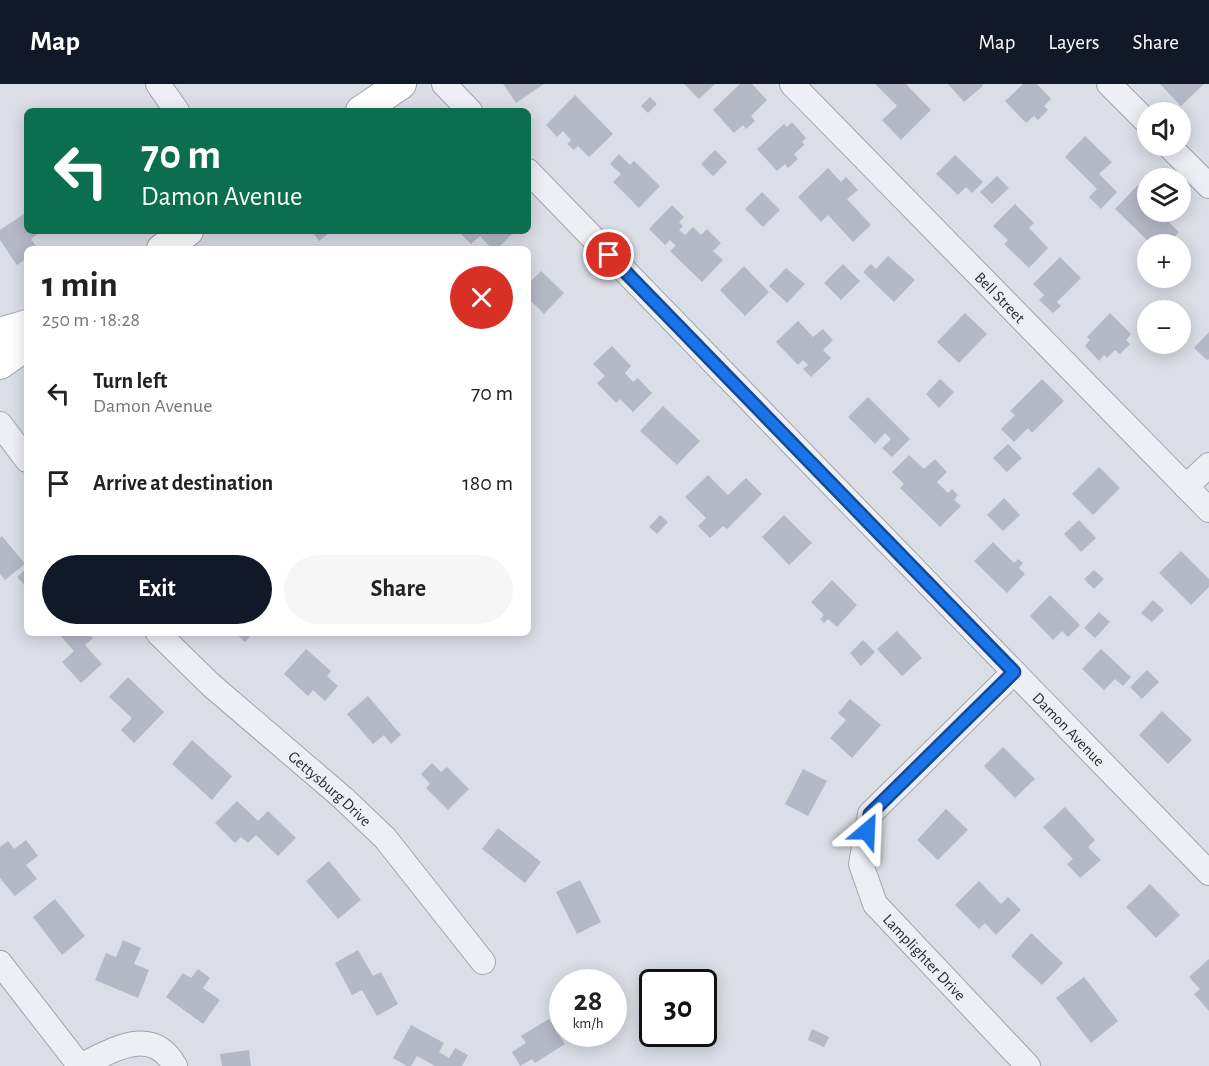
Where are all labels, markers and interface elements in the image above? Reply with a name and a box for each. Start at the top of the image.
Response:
text: Map [30,28,80,56]
text: Map [979,32,1015,53]
text: Layers [1048,32,1099,53]
text: Share [1132,32,1179,53]
map controls [1137,102,1191,354]
button: sound [1137,102,1191,156]
icon: left [42,132,120,210]
text: 70 m [141,134,221,176]
button: layers [1137,168,1191,222]
text: Damon Avenue [141,183,302,210]
pin [583,229,634,280]
button: + [1137,234,1191,288]
icon: arrive [592,238,625,271]
button: close [450,266,513,329]
text: 1 min [42,267,118,303]
street label: Bell Street [972,269,1028,326]
button: − [1137,300,1191,354]
text: 250 m · 18:28 [42,310,140,330]
text: Turn left [93,370,167,392]
icon: left [42,377,75,410]
text: 70 m [471,382,513,404]
text: Damon Avenue [93,396,213,416]
icon: arrive [42,467,75,500]
text: Arrive at destination [93,472,273,494]
text: 180 m [462,472,513,494]
button: Exit [42,555,272,624]
button: Share [284,555,513,624]
street label: Damon Avenue [1029,689,1107,769]
street label: Gettysburg Drive [285,748,374,830]
position arrow [835,799,899,863]
street label: Lamplighter Drive [880,911,968,1004]
speed limit sign: 30 [639,969,717,1047]
text: 28 [574,986,602,1016]
text: km/h [573,1016,603,1031]

